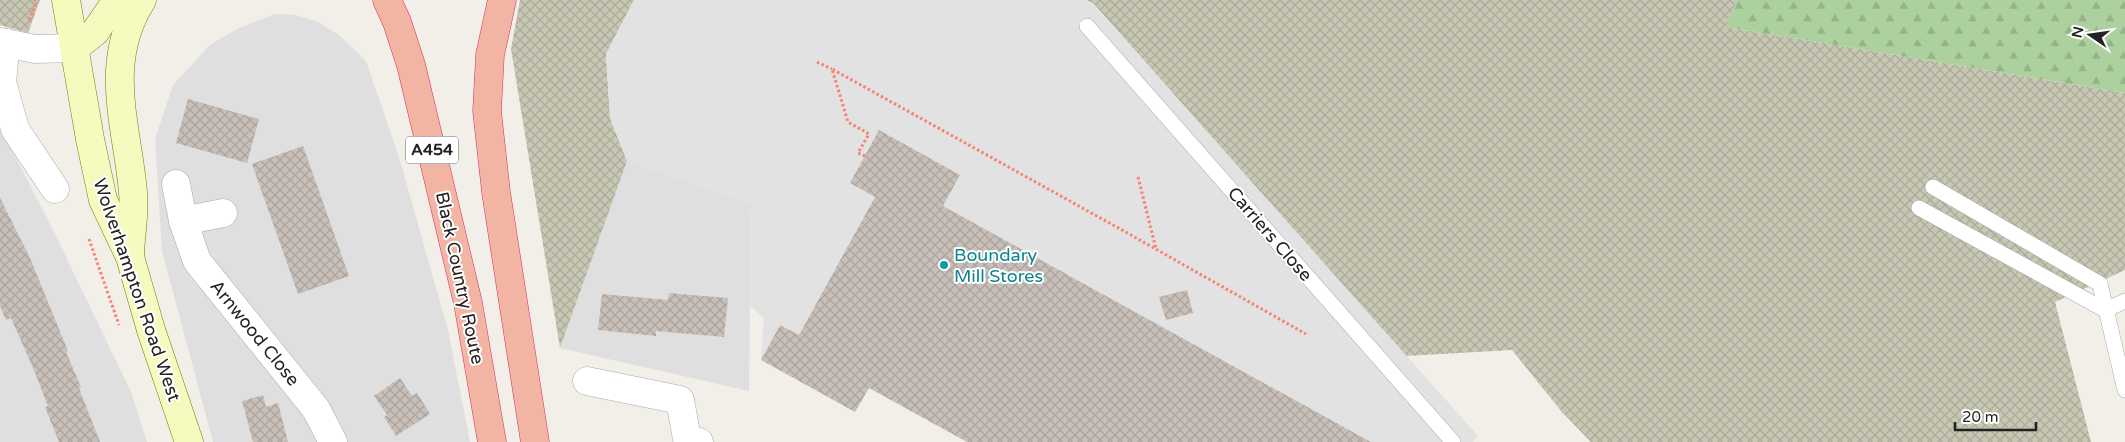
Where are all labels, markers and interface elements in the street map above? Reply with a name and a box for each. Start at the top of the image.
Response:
north arrow [2065,10,2115,60]
text: N [2068,25,2087,40]
road number: A454 [406,136,458,164]
street label: Wolverhampton Road West [88,176,186,405]
street label: Carriers Close [1223,182,1317,286]
street label: Black Country Route [431,190,489,366]
place label: Boundary Mill Stores [954,244,1043,287]
marker: Boundary Mill Stores [938,259,950,271]
street label: Arnwood Close [206,276,304,390]
scale bar [1955,400,2036,432]
text: 20 m [1962,408,1999,426]

